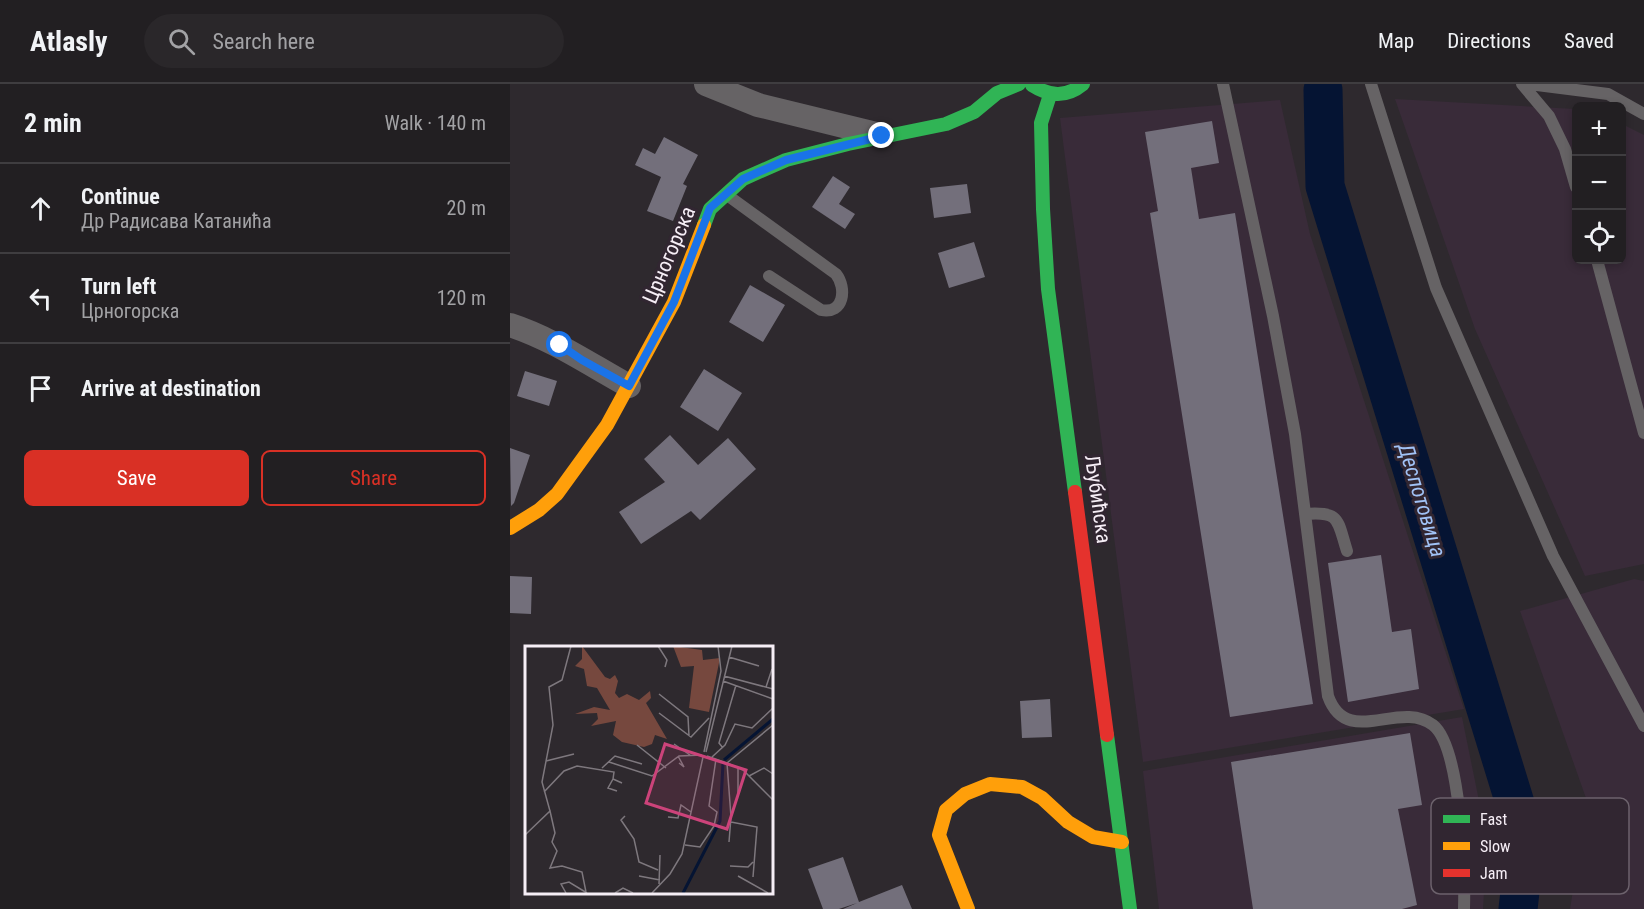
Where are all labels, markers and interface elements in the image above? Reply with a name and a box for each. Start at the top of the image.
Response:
search box [144,14,564,68]
text: Atlasly [30,25,108,58]
icon: search [165,25,198,58]
text: Search here [213,29,315,54]
text: Map [1378,29,1414,53]
text: Directions [1447,29,1531,53]
text: Saved [1564,29,1614,53]
map controls [1572,102,1626,264]
button: + [1572,102,1626,156]
text: 2 min [24,108,82,138]
text: Walk · 140 m [385,111,486,135]
route end [868,122,894,148]
button: − [1572,156,1626,210]
text: Continue [81,184,160,209]
icon: ahead [24,192,57,225]
text: 20 m [447,196,486,220]
street label: Црногорска [638,203,700,307]
text: Др Радисава Катанића [81,209,272,233]
button: locate [1572,210,1626,264]
text: Turn left [81,274,156,299]
icon: left [24,282,57,315]
text: 120 m [437,286,486,310]
text: Црногорска [81,299,179,323]
route start [546,331,572,357]
icon: arrive [24,372,57,405]
text: Arrive at destination [81,376,261,401]
water label: Деспотовица [1392,438,1451,560]
button: Save [24,450,249,506]
button: Share [261,450,486,506]
street label: Љубићска [1080,453,1116,545]
inset map [525,646,772,894]
legend [1431,798,1629,894]
text: Fast [1480,810,1507,829]
text: Slow [1480,837,1510,856]
text: Jam [1480,864,1507,883]

